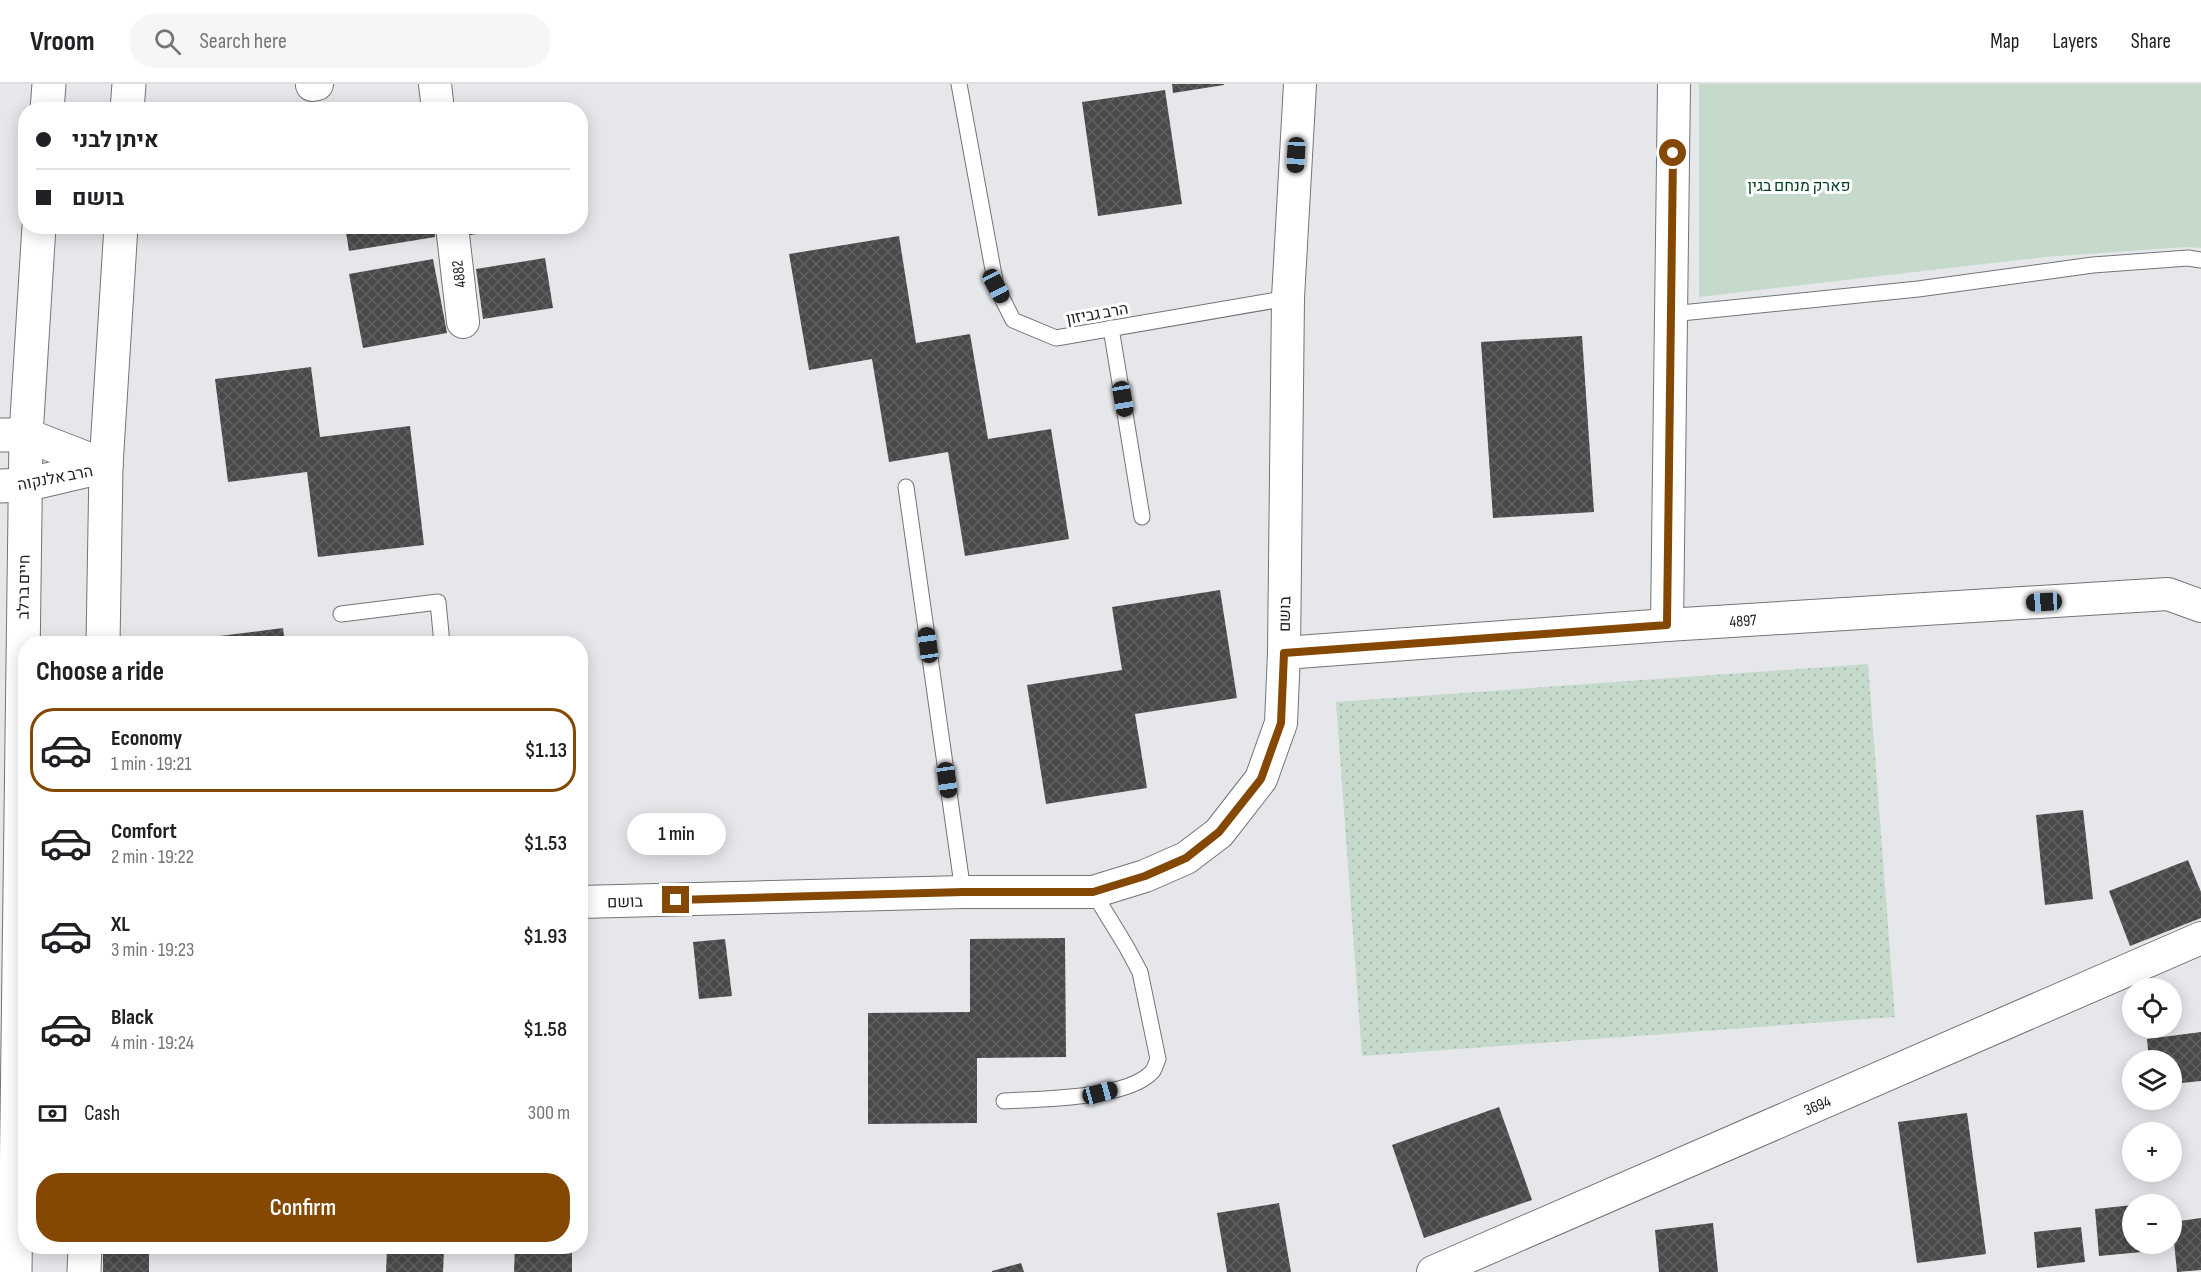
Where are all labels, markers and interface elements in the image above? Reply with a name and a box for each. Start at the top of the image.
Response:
search box [130,14,550,68]
text: Vroom [30,25,94,58]
icon: search [151,25,184,58]
text: Search here [199,28,287,55]
text: Map [1990,29,2019,54]
text: Layers [2052,29,2098,54]
text: Share [2131,29,2171,54]
text: איתן לבני [72,127,159,154]
car [1286,137,1306,173]
route start [1659,139,1686,166]
park label: פארק מנחם בגין [1747,177,1851,196]
text: בושם [72,185,124,212]
street label: 4882 [448,259,471,289]
car [980,266,1012,306]
street label: הרב גביזון [1065,300,1130,329]
car [1111,380,1135,418]
street label: הרב אלנקוה [16,462,95,495]
street label: חיים ברלב [14,554,35,620]
car [2026,592,2062,612]
street label: בושם [1276,595,1295,632]
street label: 4897 [1729,611,1758,632]
car [917,626,939,664]
text: Choose a ride [36,656,164,688]
icon: car [39,723,93,777]
text: Economy [111,725,182,752]
text: $1.13 [524,737,567,764]
text: 1 min · 19:21 [111,752,192,776]
car [936,761,958,799]
callout: 1 min [626,813,726,855]
icon: car [39,816,93,870]
text: Comfort [111,818,177,845]
text: 1 min [658,822,695,846]
text: $1.53 [524,830,567,857]
text: 2 min · 19:22 [111,845,194,869]
route end [662,886,689,913]
street label: בושם [607,892,644,913]
icon: car [39,909,93,963]
text: XL [111,911,130,938]
text: $1.93 [523,923,567,950]
text: 3 min · 19:23 [111,938,194,962]
map controls [2122,978,2182,1254]
button: locate [2122,978,2182,1038]
icon: car [39,1002,93,1056]
text: Black [111,1004,153,1031]
text: $1.58 [523,1016,567,1043]
text: 4 min · 19:24 [111,1031,194,1055]
button: layers [2122,1050,2182,1110]
car [1080,1080,1120,1106]
street label: 3694 [1801,1092,1834,1120]
icon: cash [36,1097,69,1130]
text: Cash [84,1100,120,1127]
text: 300 m [528,1101,570,1125]
button: + [2122,1122,2182,1182]
button: Confirm [36,1173,570,1242]
button: − [2122,1194,2182,1254]

